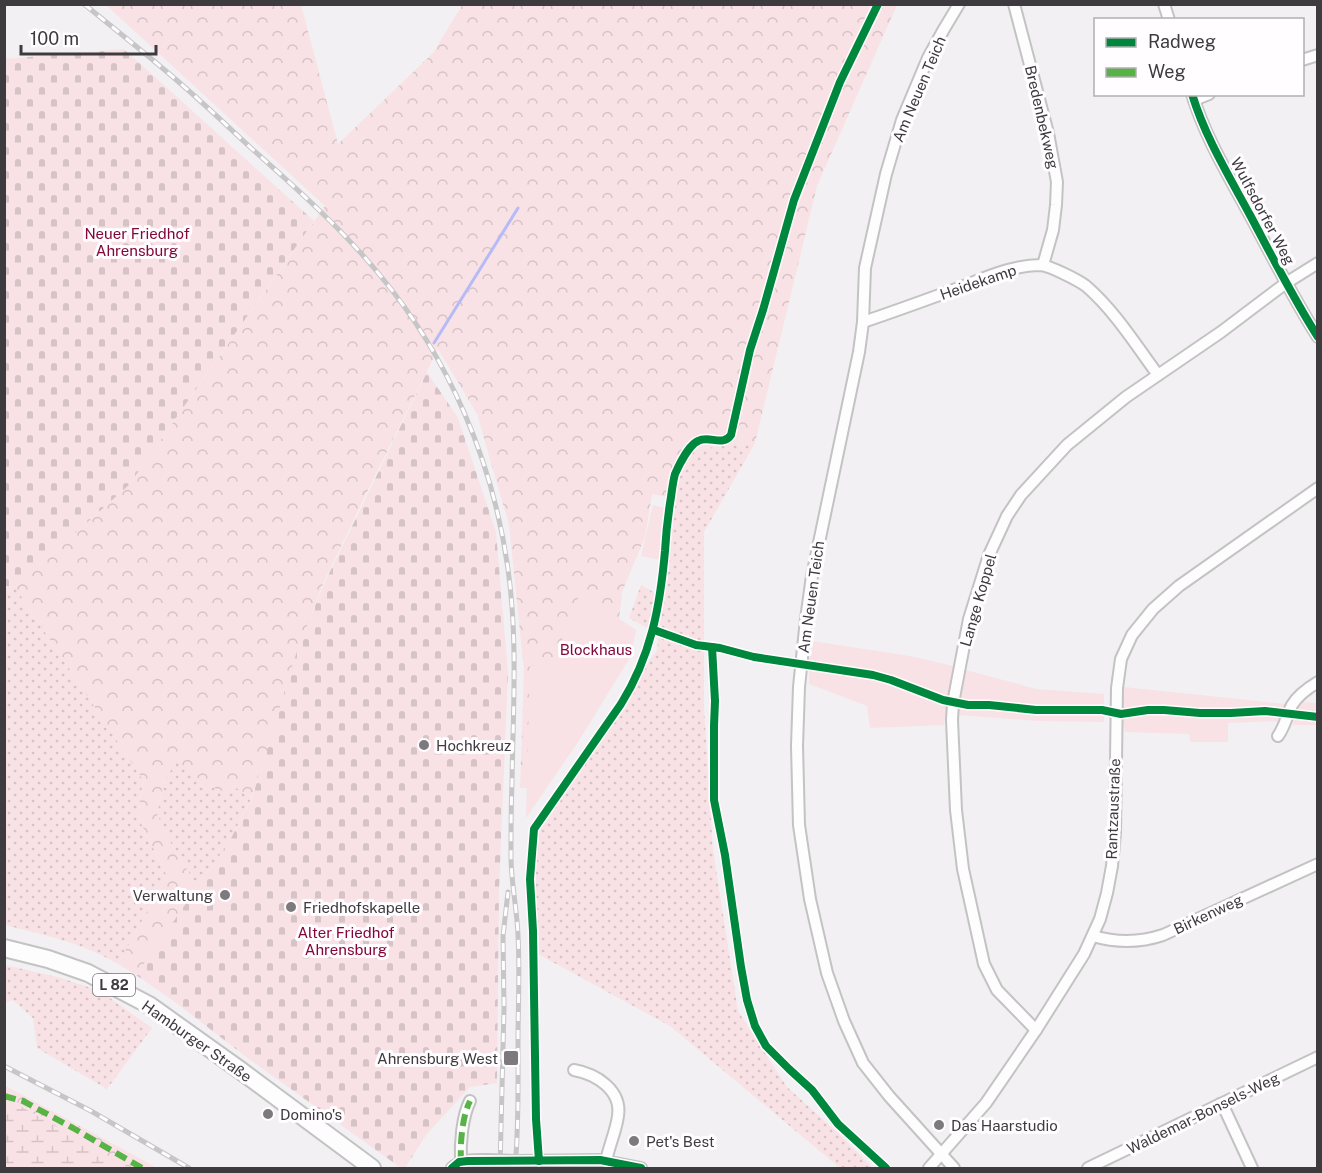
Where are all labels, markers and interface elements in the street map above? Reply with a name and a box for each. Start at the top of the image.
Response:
scale bar [21,18,156,56]
legend [1094,18,1304,96]
text: 100 m [30,28,79,49]
text: Radweg [1148,31,1216,52]
street label: Am Neuen Teich [889,34,949,144]
text: Weg [1148,61,1186,82]
street label: Bredenbekweg [1022,64,1062,170]
street label: Wulfsdorfer Weg [1228,154,1298,268]
park label: Neuer Friedhof Ahrensburg [84,225,190,259]
street label: Heidekamp [938,261,1018,303]
street label: Am Neuen Teich [795,540,827,654]
street label: Lange Koppel [957,552,999,648]
park label: Blockhaus [560,641,632,658]
place label: Hochkreuz [436,737,511,754]
marker: Hochkreuz [417,738,431,752]
street label: Rantzaustraße [1103,758,1123,860]
place label: Verwaltung [133,887,213,904]
marker: Verwaltung [218,888,232,902]
street label: Birkenweg [1171,891,1245,937]
place label: Friedhofskapelle [303,899,420,916]
marker: Friedhofskapelle [284,900,298,914]
park label: Alter Friedhof Ahrensburg [297,924,395,958]
road number: L 82 [93,974,135,996]
street label: Hamburger Straße [139,997,255,1085]
marker: Ahrensburg West [502,1049,520,1067]
place label: Ahrensburg West [377,1050,498,1067]
street label: Waldemar-Bonsels-Weg [1124,1069,1282,1157]
place label: Domino's [280,1106,342,1123]
marker: Domino's [261,1107,275,1121]
place label: Das Haarstudio [951,1117,1058,1134]
marker: Das Haarstudio [932,1118,946,1132]
place label: Pet's Best [646,1133,715,1150]
marker: Pet's Best [627,1134,641,1148]

